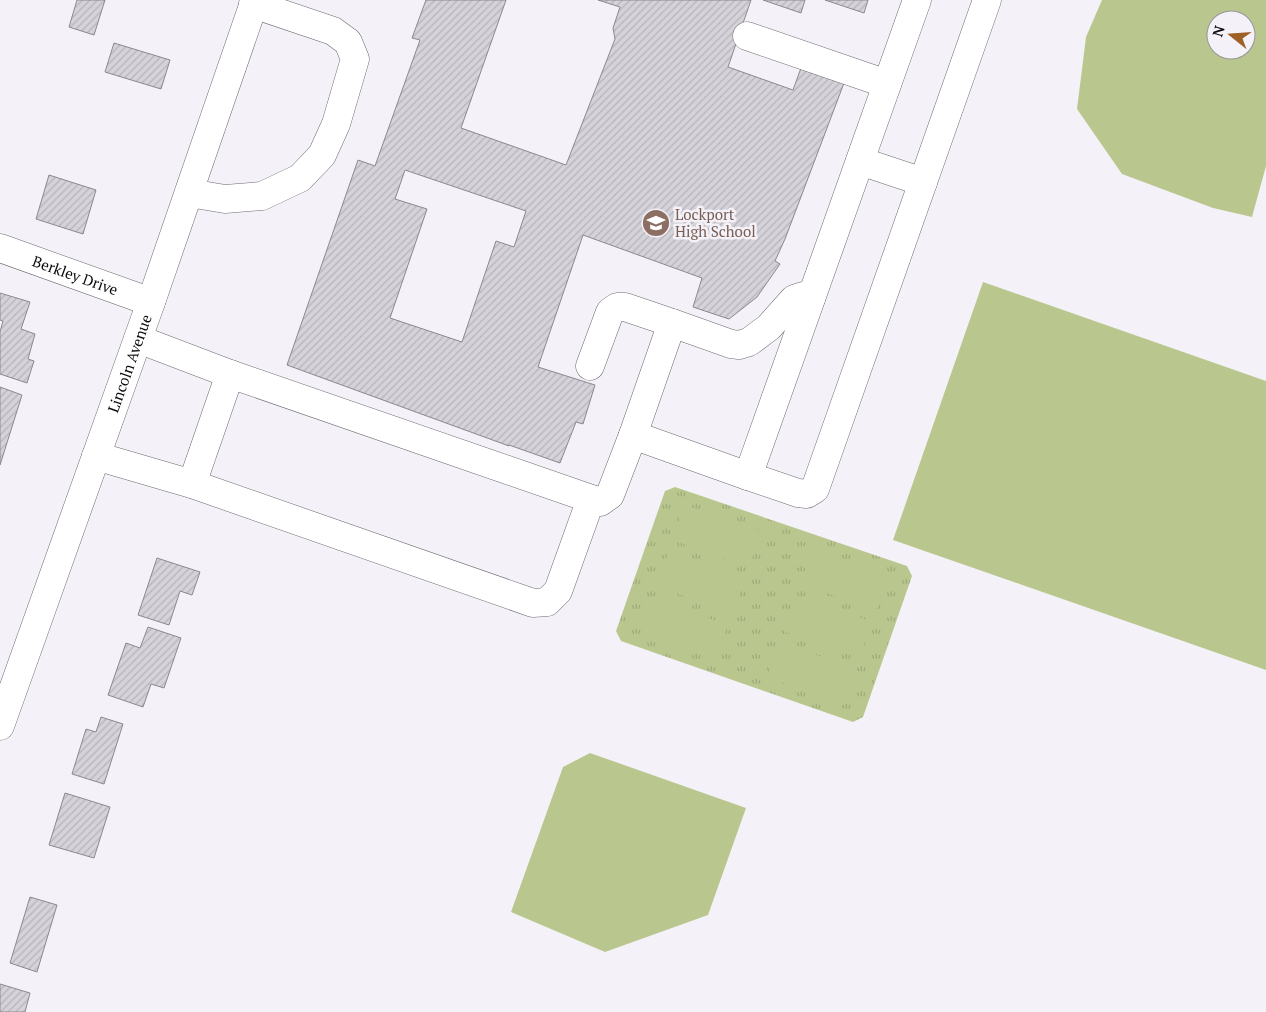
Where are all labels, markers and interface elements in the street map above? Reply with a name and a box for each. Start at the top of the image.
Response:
north arrow [1206,10,1256,60]
text: N [1207,23,1229,39]
place label: Lockport High School [675,204,756,241]
school or university icon: Lockport High School [641,208,671,238]
street label: Berkley Drive [30,251,121,299]
street label: Lincoln Avenue [103,312,156,415]

